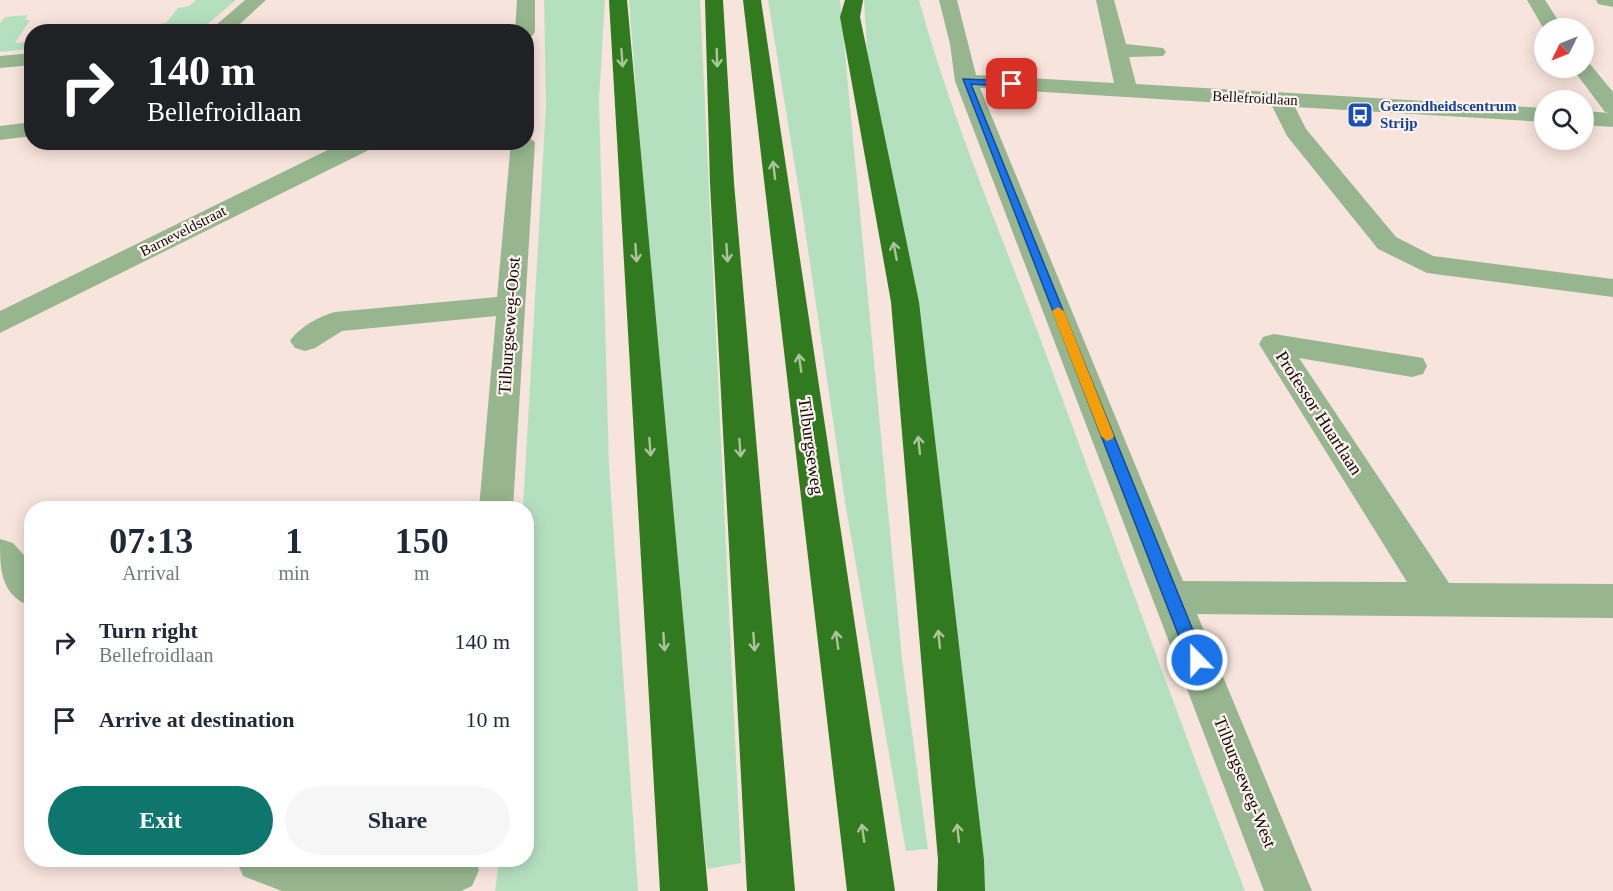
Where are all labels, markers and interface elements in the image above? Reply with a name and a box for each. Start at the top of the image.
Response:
north arrow [1534,18,1594,78]
map controls [1534,18,1594,150]
icon: right [48,48,126,126]
text: 140 m [147,48,256,94]
one-way arrow [617,48,628,68]
one-way arrow [711,48,722,68]
pin [986,58,1037,109]
icon: arrive [995,67,1028,100]
street label: Bellefroidlaan [1212,88,1299,108]
button: search [1534,90,1594,150]
text: Bellefroidlaan [147,97,301,127]
place label: Gezondheidscentrum Strijp [1380,98,1517,131]
bus stop icon: Gezondheidscentrum Strijp [1345,100,1375,130]
one-way arrow [768,161,779,180]
street label: Barneveldstraat [137,202,229,259]
one-way arrow [631,242,642,262]
one-way arrow [889,242,900,262]
one-way arrow [722,243,733,263]
street label: Tilburgseweg-Oost [494,256,524,396]
street label: Professor Huartlaan [1272,347,1366,479]
one-way arrow [794,354,805,374]
street label: Tilburgseweg [794,396,828,496]
one-way arrow [913,435,924,455]
one-way arrow [645,437,656,457]
one-way arrow [735,437,746,457]
text: 07:13 [109,521,193,561]
text: 1 [285,521,303,561]
text: 150 [395,521,449,561]
text: Arrival [122,562,180,584]
text: min [278,562,310,584]
text: m [414,562,430,584]
text: Turn right [99,618,198,643]
icon: right [48,626,81,659]
position arrow [1165,628,1229,692]
text: 140 m [454,629,510,654]
one-way arrow [933,629,944,649]
one-way arrow [831,630,842,650]
one-way arrow [659,631,670,651]
one-way arrow [749,632,760,652]
text: Bellefroidlaan [99,644,213,666]
icon: arrive [48,704,81,737]
text: Arrive at destination [99,707,295,732]
text: 10 m [465,707,510,732]
street label: Tilburgseweg-West [1210,714,1280,850]
button: Exit [48,786,273,855]
button: Share [285,786,510,855]
one-way arrow [952,823,963,843]
one-way arrow [857,824,868,843]

